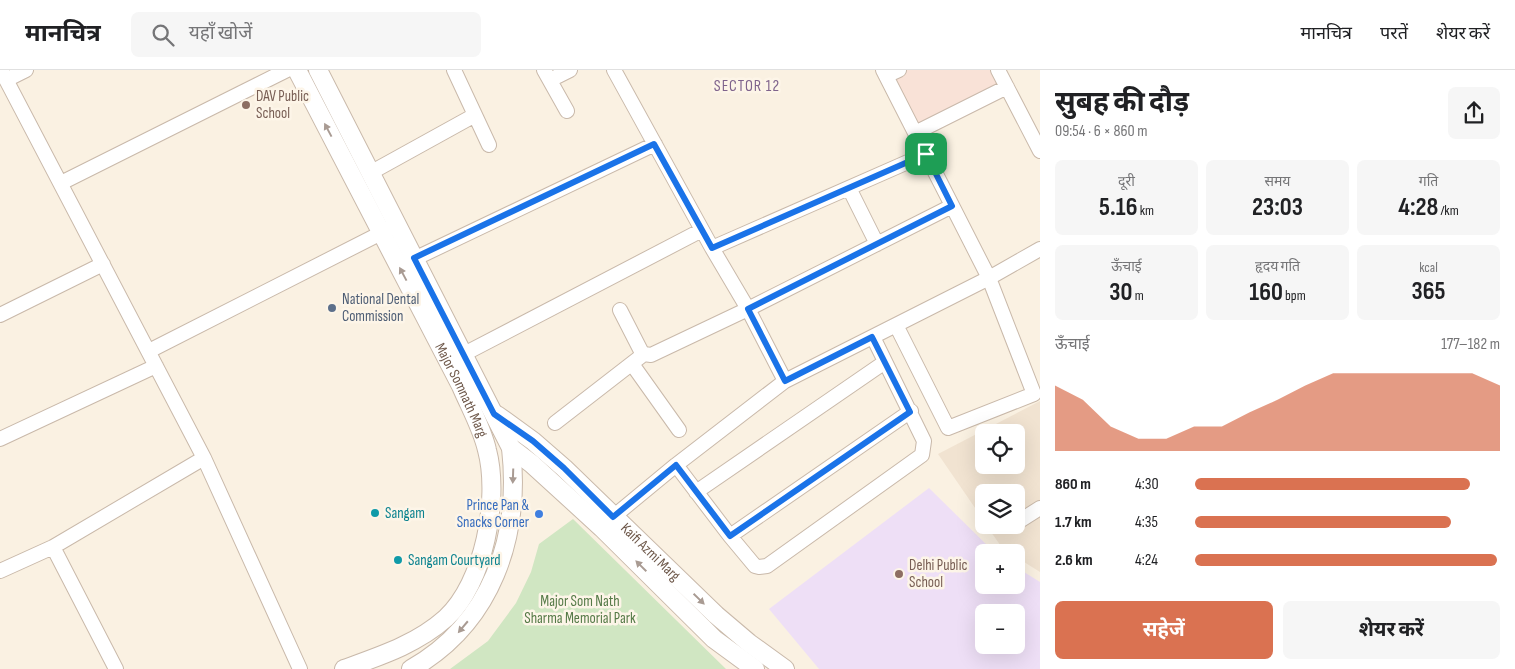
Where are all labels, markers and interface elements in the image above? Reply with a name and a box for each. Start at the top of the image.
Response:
search box [131,12,481,57]
text: मानचित्र [25,19,101,48]
icon: search [149,21,177,49]
text: यहाँ खोजें [189,22,252,45]
text: मानचित्र [1301,23,1352,44]
text: परतें [1380,23,1408,44]
text: शेयर करें [1436,23,1490,44]
district label: SECTOR 12 [714,77,780,96]
text: सुबह की दौड़ [1055,86,1189,119]
place label: DAV Public School [256,87,309,123]
button: share [1448,87,1500,139]
marker: DAV Public School [240,99,252,111]
text: 09:54 · 6 × 860 m [1055,122,1148,141]
one-way arrow [324,123,332,137]
pin [905,133,947,175]
icon: arrive [912,140,940,168]
text: दूरी [1118,173,1135,190]
text: समय [1265,173,1290,190]
text: गति [1419,173,1438,190]
text: 5.16 [1099,192,1137,223]
text: 23:03 [1252,192,1303,223]
text: 4:28 [1398,192,1438,223]
text: km [1137,202,1154,219]
text: /km [1438,202,1459,219]
text: ऊँचाई [1111,258,1142,275]
text: हृदय गति [1255,258,1300,275]
text: kcal [1419,259,1438,276]
one-way arrow [399,267,407,281]
text: 365 [1412,276,1445,307]
text: 30 [1109,277,1132,308]
text: 160 [1249,277,1283,308]
text: m [1132,287,1144,304]
text: bpm [1283,287,1306,304]
place label: National Dental Commission [342,290,419,326]
marker: National Dental Commission [326,302,338,314]
text: ऊँचाई [1055,335,1090,354]
text: 177–182 m [1441,335,1500,354]
street label: Major Somnath Marg [430,340,492,440]
map controls [975,424,1025,654]
button: locate [975,424,1025,474]
one-way arrow [508,468,516,484]
text: 860 m [1055,475,1091,494]
text: 4:30 [1135,475,1159,494]
button: layers [975,484,1025,534]
place label: Prince Pan & Snacks Corner [457,496,530,532]
place label: Sangam [385,504,425,523]
marker: Sangam [369,507,381,519]
marker: Prince Pan & Snacks Corner [533,508,545,520]
text: 1.7 km [1055,513,1092,532]
text: 4:35 [1135,513,1158,532]
street label: Kaifi Azmi Marg [616,519,684,585]
button: + [975,544,1025,594]
place label: Sangam Courtyard [408,551,501,570]
text: 2.6 km [1055,551,1093,570]
text: 4:24 [1135,551,1158,570]
marker: Sangam Courtyard [392,554,404,566]
place label: Delhi Public School [909,556,968,592]
one-way arrow [635,561,647,573]
marker: Delhi Public School [893,568,905,580]
park label: Major Som Nath Sharma Memorial Park [524,592,636,628]
one-way arrow [692,593,704,605]
button: सहेजें [1055,601,1273,659]
button: शेयर करें [1283,601,1500,659]
button: − [975,604,1025,654]
one-way arrow [458,620,469,633]

